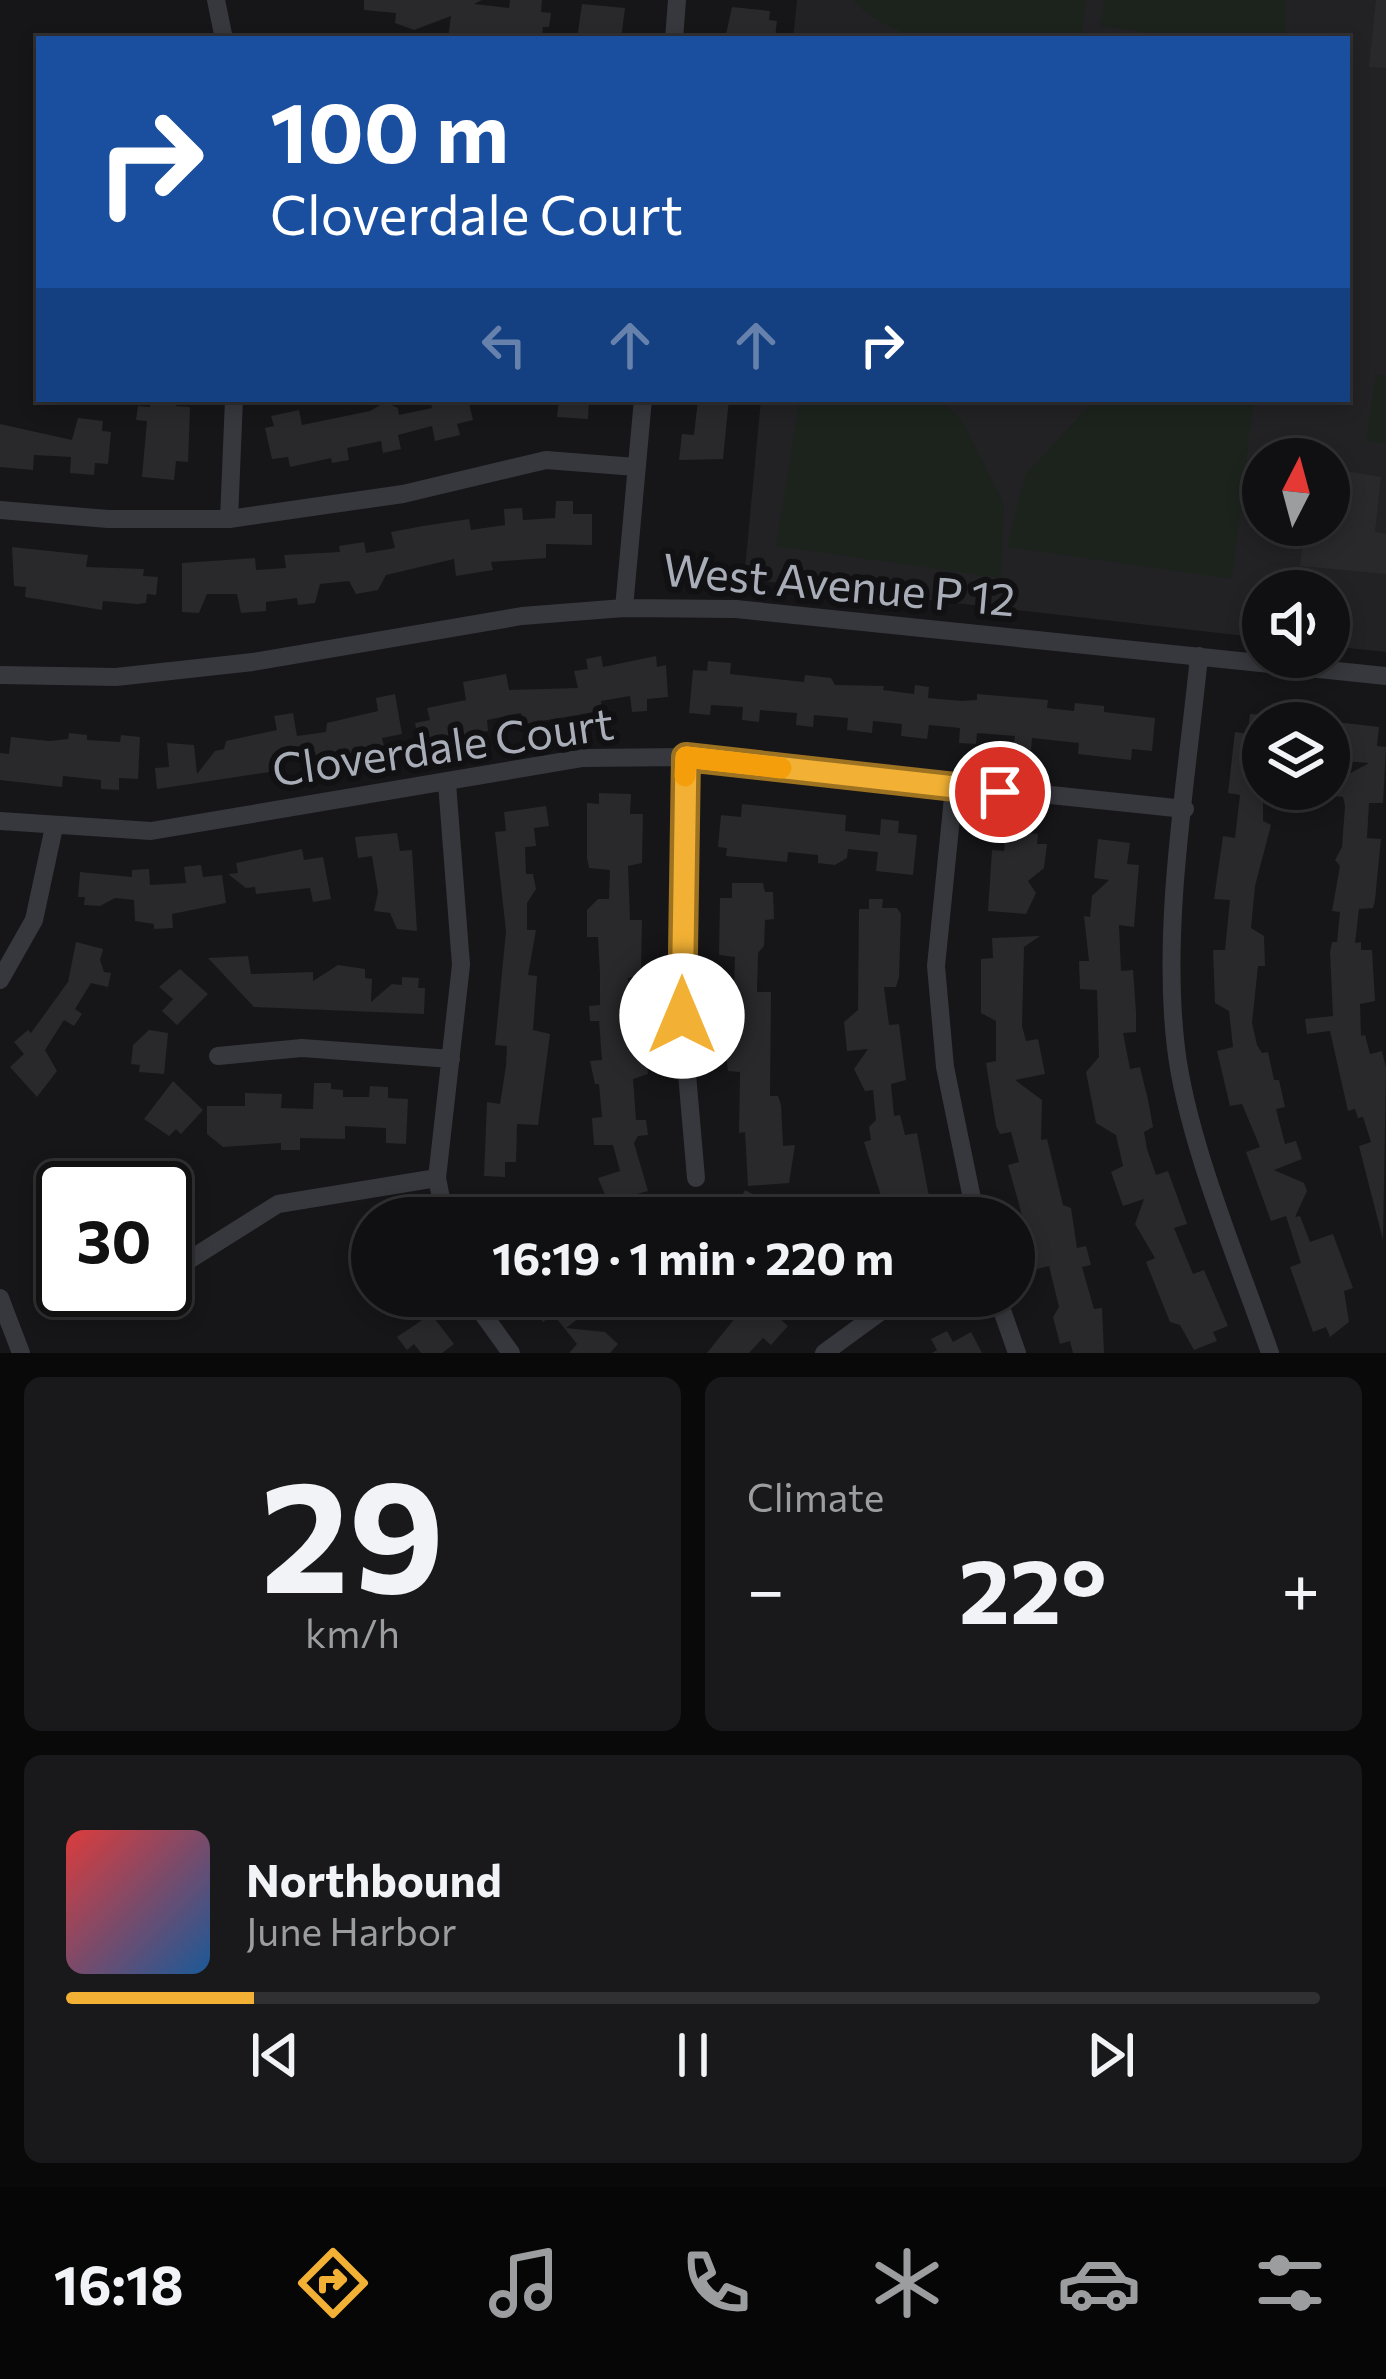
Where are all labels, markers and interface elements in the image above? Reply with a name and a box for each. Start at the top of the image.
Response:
text: 100 m [270,78,509,180]
icon: right [72,84,228,240]
text: Cloverdale Court [270,180,683,246]
icon: left [471,312,537,378]
icon: ahead [597,312,663,378]
icon: ahead [723,312,789,378]
icon: right [849,312,915,378]
north arrow [1242,438,1350,546]
map controls [1242,438,1350,810]
street label: West Avenue P 12 [661,540,1018,625]
button: sound [1242,570,1350,678]
street label: Cloverdale Court [268,693,617,796]
button: layers [1242,702,1350,810]
pin [949,741,1051,843]
icon: arrive [967,759,1033,825]
position arrow [619,953,745,1079]
speed limit sign: 30 [36,1161,192,1317]
text: 16:19 · 1 min · 220 m [492,1229,894,1284]
text: 29 [260,1434,445,1625]
text: Climate [747,1472,884,1520]
text: 22° [959,1532,1107,1643]
text: − [747,1547,785,1628]
text: + [1281,1547,1320,1628]
text: km/h [305,1608,400,1656]
text: Northbound [246,1851,502,1906]
text: June Harbor [246,1906,457,1954]
icon: previous [242,2022,308,2088]
icon: pause [660,2022,726,2088]
icon: next [1078,2022,1144,2088]
icon: directions [291,2241,375,2325]
icon: music [482,2241,566,2325]
icon: phone [674,2241,758,2325]
icon: climate [865,2241,949,2325]
icon: car [1057,2241,1141,2325]
icon: filters [1248,2241,1332,2325]
text: 16:18 [54,2250,184,2316]

